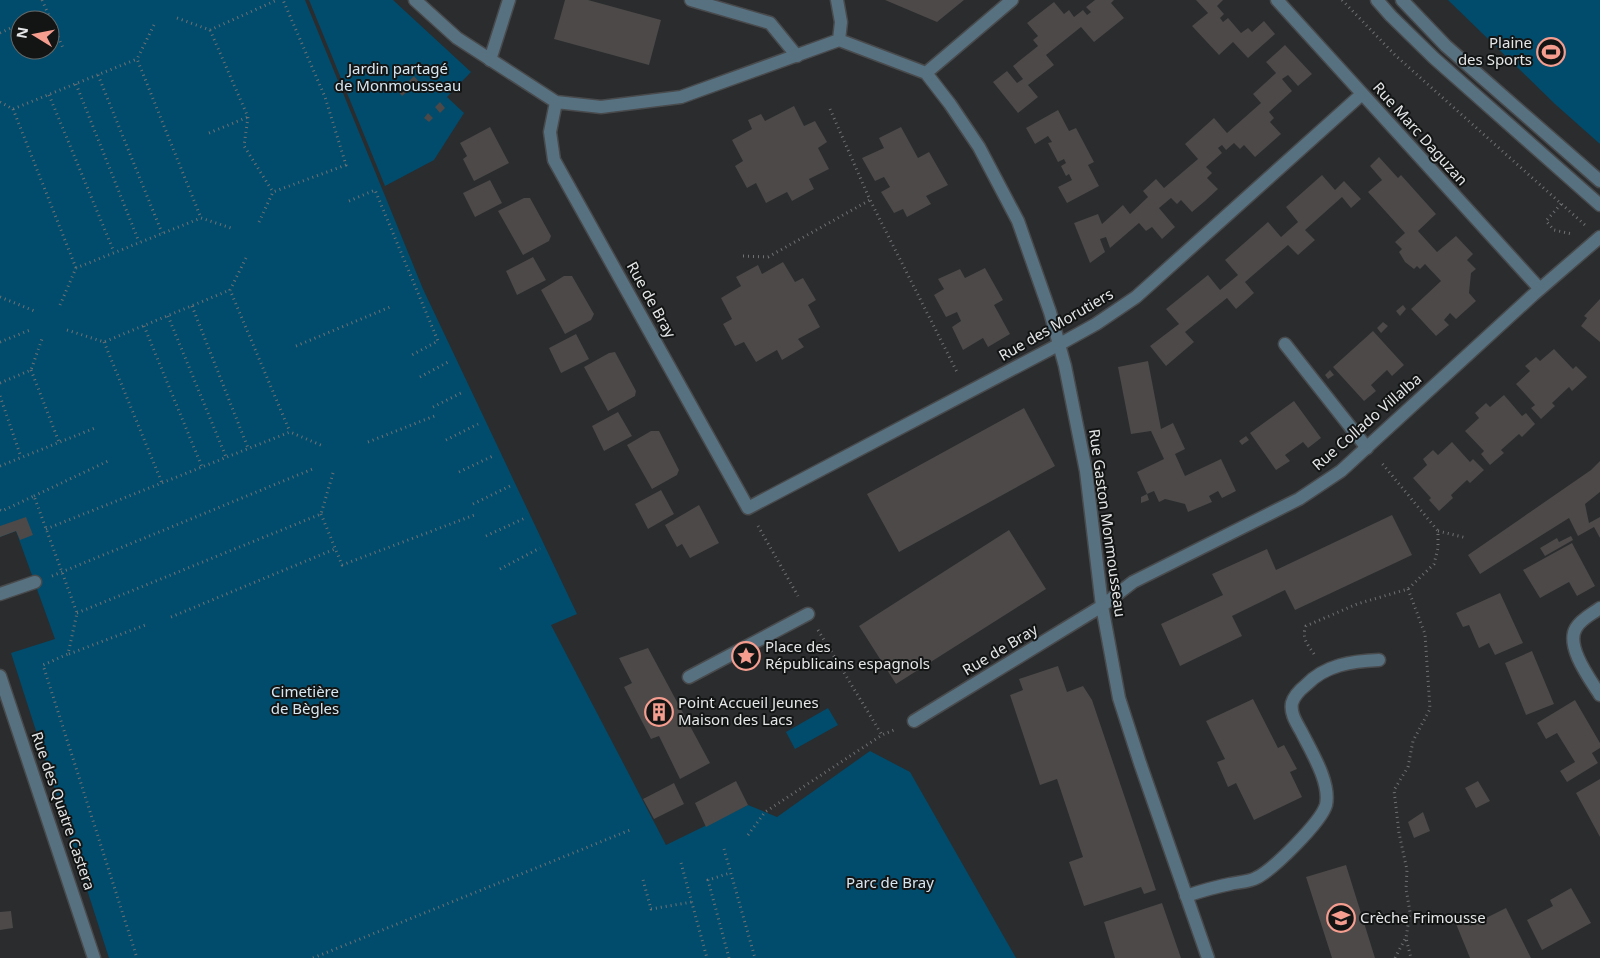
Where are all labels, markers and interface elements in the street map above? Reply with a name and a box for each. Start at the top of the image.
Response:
north arrow [10,10,60,60]
text: N [11,25,32,40]
place label: Plaine des Sports [1458,32,1532,69]
sports icon: Plaine des Sports [1536,37,1566,67]
park label: Jardin partagé de Monmousseau [335,58,461,95]
street label: Rue Marc Daguzan [1369,77,1473,189]
street label: Rue de Bray [623,258,681,342]
street label: Rue des Morutiers [995,283,1116,365]
street label: Rue Collado Villalba [1308,368,1425,474]
street label: Rue Gaston Monmousseau [1085,427,1131,618]
street label: Rue de Bray [958,619,1041,679]
place label: Place des Républicains espagnols [765,636,930,673]
place icon: Place des Républicains espagnols [731,641,761,671]
park label: Cimetière de Bègles [271,681,339,718]
place label: Point Accueil Jeunes Maison des Lacs [678,692,819,729]
building icon: Point Accueil Jeunes Maison des Lacs [644,697,674,727]
street label: Rue des Quatre Castera [27,729,100,892]
park label: Parc de Bray [846,872,934,892]
school or university icon: Crèche Frimousse [1326,903,1356,933]
place label: Crèche Frimousse [1360,907,1486,927]

